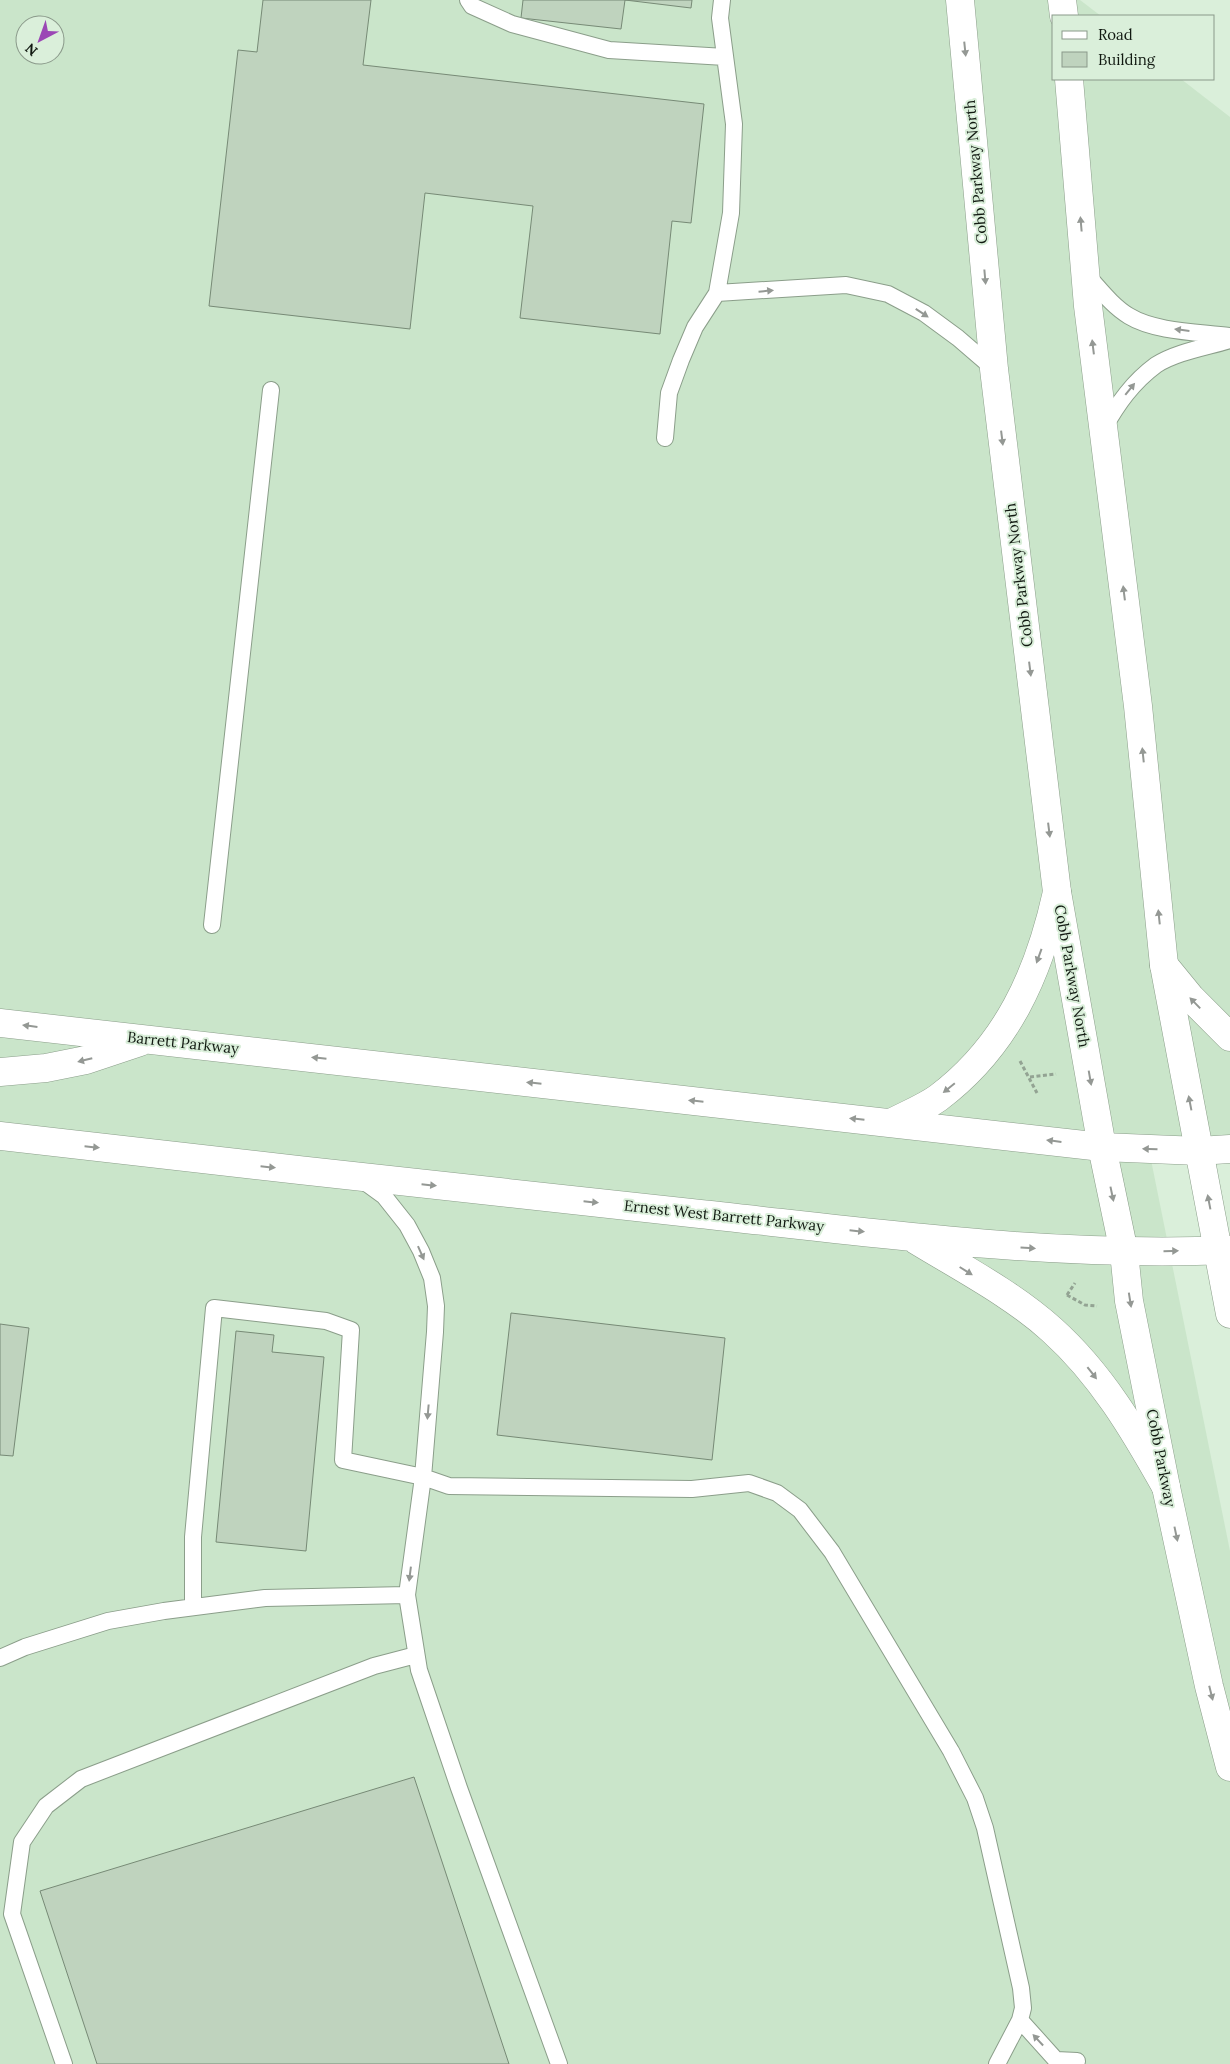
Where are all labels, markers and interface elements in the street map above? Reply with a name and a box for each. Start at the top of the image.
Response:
north arrow [15,15,65,65]
legend [1052,15,1215,80]
text: Road [1098,25,1133,44]
text: N [21,39,41,60]
one-way arrow [961,41,969,57]
text: Building [1098,50,1156,69]
street label: Cobb Parkway North [960,99,991,245]
one-way arrow [1076,215,1084,231]
one-way arrow [982,269,990,285]
one-way arrow [758,287,774,295]
one-way arrow [916,308,929,318]
one-way arrow [1173,326,1189,334]
one-way arrow [1089,338,1097,354]
one-way arrow [1124,383,1135,396]
one-way arrow [998,431,1006,447]
street label: Cobb Parkway North [1000,502,1037,648]
one-way arrow [1120,585,1128,601]
one-way arrow [1026,661,1034,677]
one-way arrow [1139,747,1147,763]
one-way arrow [1045,823,1053,839]
street label: Cobb Parkway North [1051,903,1094,1049]
one-way arrow [1155,908,1163,924]
one-way arrow [1035,948,1042,963]
one-way arrow [1190,997,1202,1009]
one-way arrow [22,1022,38,1030]
street label: Barrett Parkway [126,1027,240,1058]
one-way arrow [310,1054,326,1062]
one-way arrow [78,1056,93,1064]
one-way arrow [1086,1070,1094,1086]
one-way arrow [526,1079,542,1087]
one-way arrow [943,1083,956,1094]
one-way arrow [1185,1094,1193,1110]
one-way arrow [687,1097,703,1105]
one-way arrow [849,1115,865,1123]
one-way arrow [1045,1137,1061,1145]
one-way arrow [84,1143,100,1151]
one-way arrow [1142,1144,1158,1152]
one-way arrow [260,1163,276,1171]
one-way arrow [422,1181,438,1189]
one-way arrow [1108,1187,1116,1202]
one-way arrow [1205,1195,1213,1210]
street label: Ernest West Barrett Parkway [623,1196,825,1235]
one-way arrow [583,1198,599,1206]
one-way arrow [849,1227,865,1235]
one-way arrow [1021,1244,1037,1252]
one-way arrow [417,1245,425,1260]
one-way arrow [1164,1247,1180,1255]
one-way arrow [960,1266,973,1276]
one-way arrow [1126,1293,1134,1309]
one-way arrow [1087,1366,1097,1380]
one-way arrow [424,1405,432,1421]
street label: Cobb Parkway [1143,1407,1180,1509]
one-way arrow [1172,1527,1180,1542]
one-way arrow [406,1566,414,1582]
one-way arrow [1207,1686,1215,1701]
one-way arrow [1032,2034,1044,2046]

